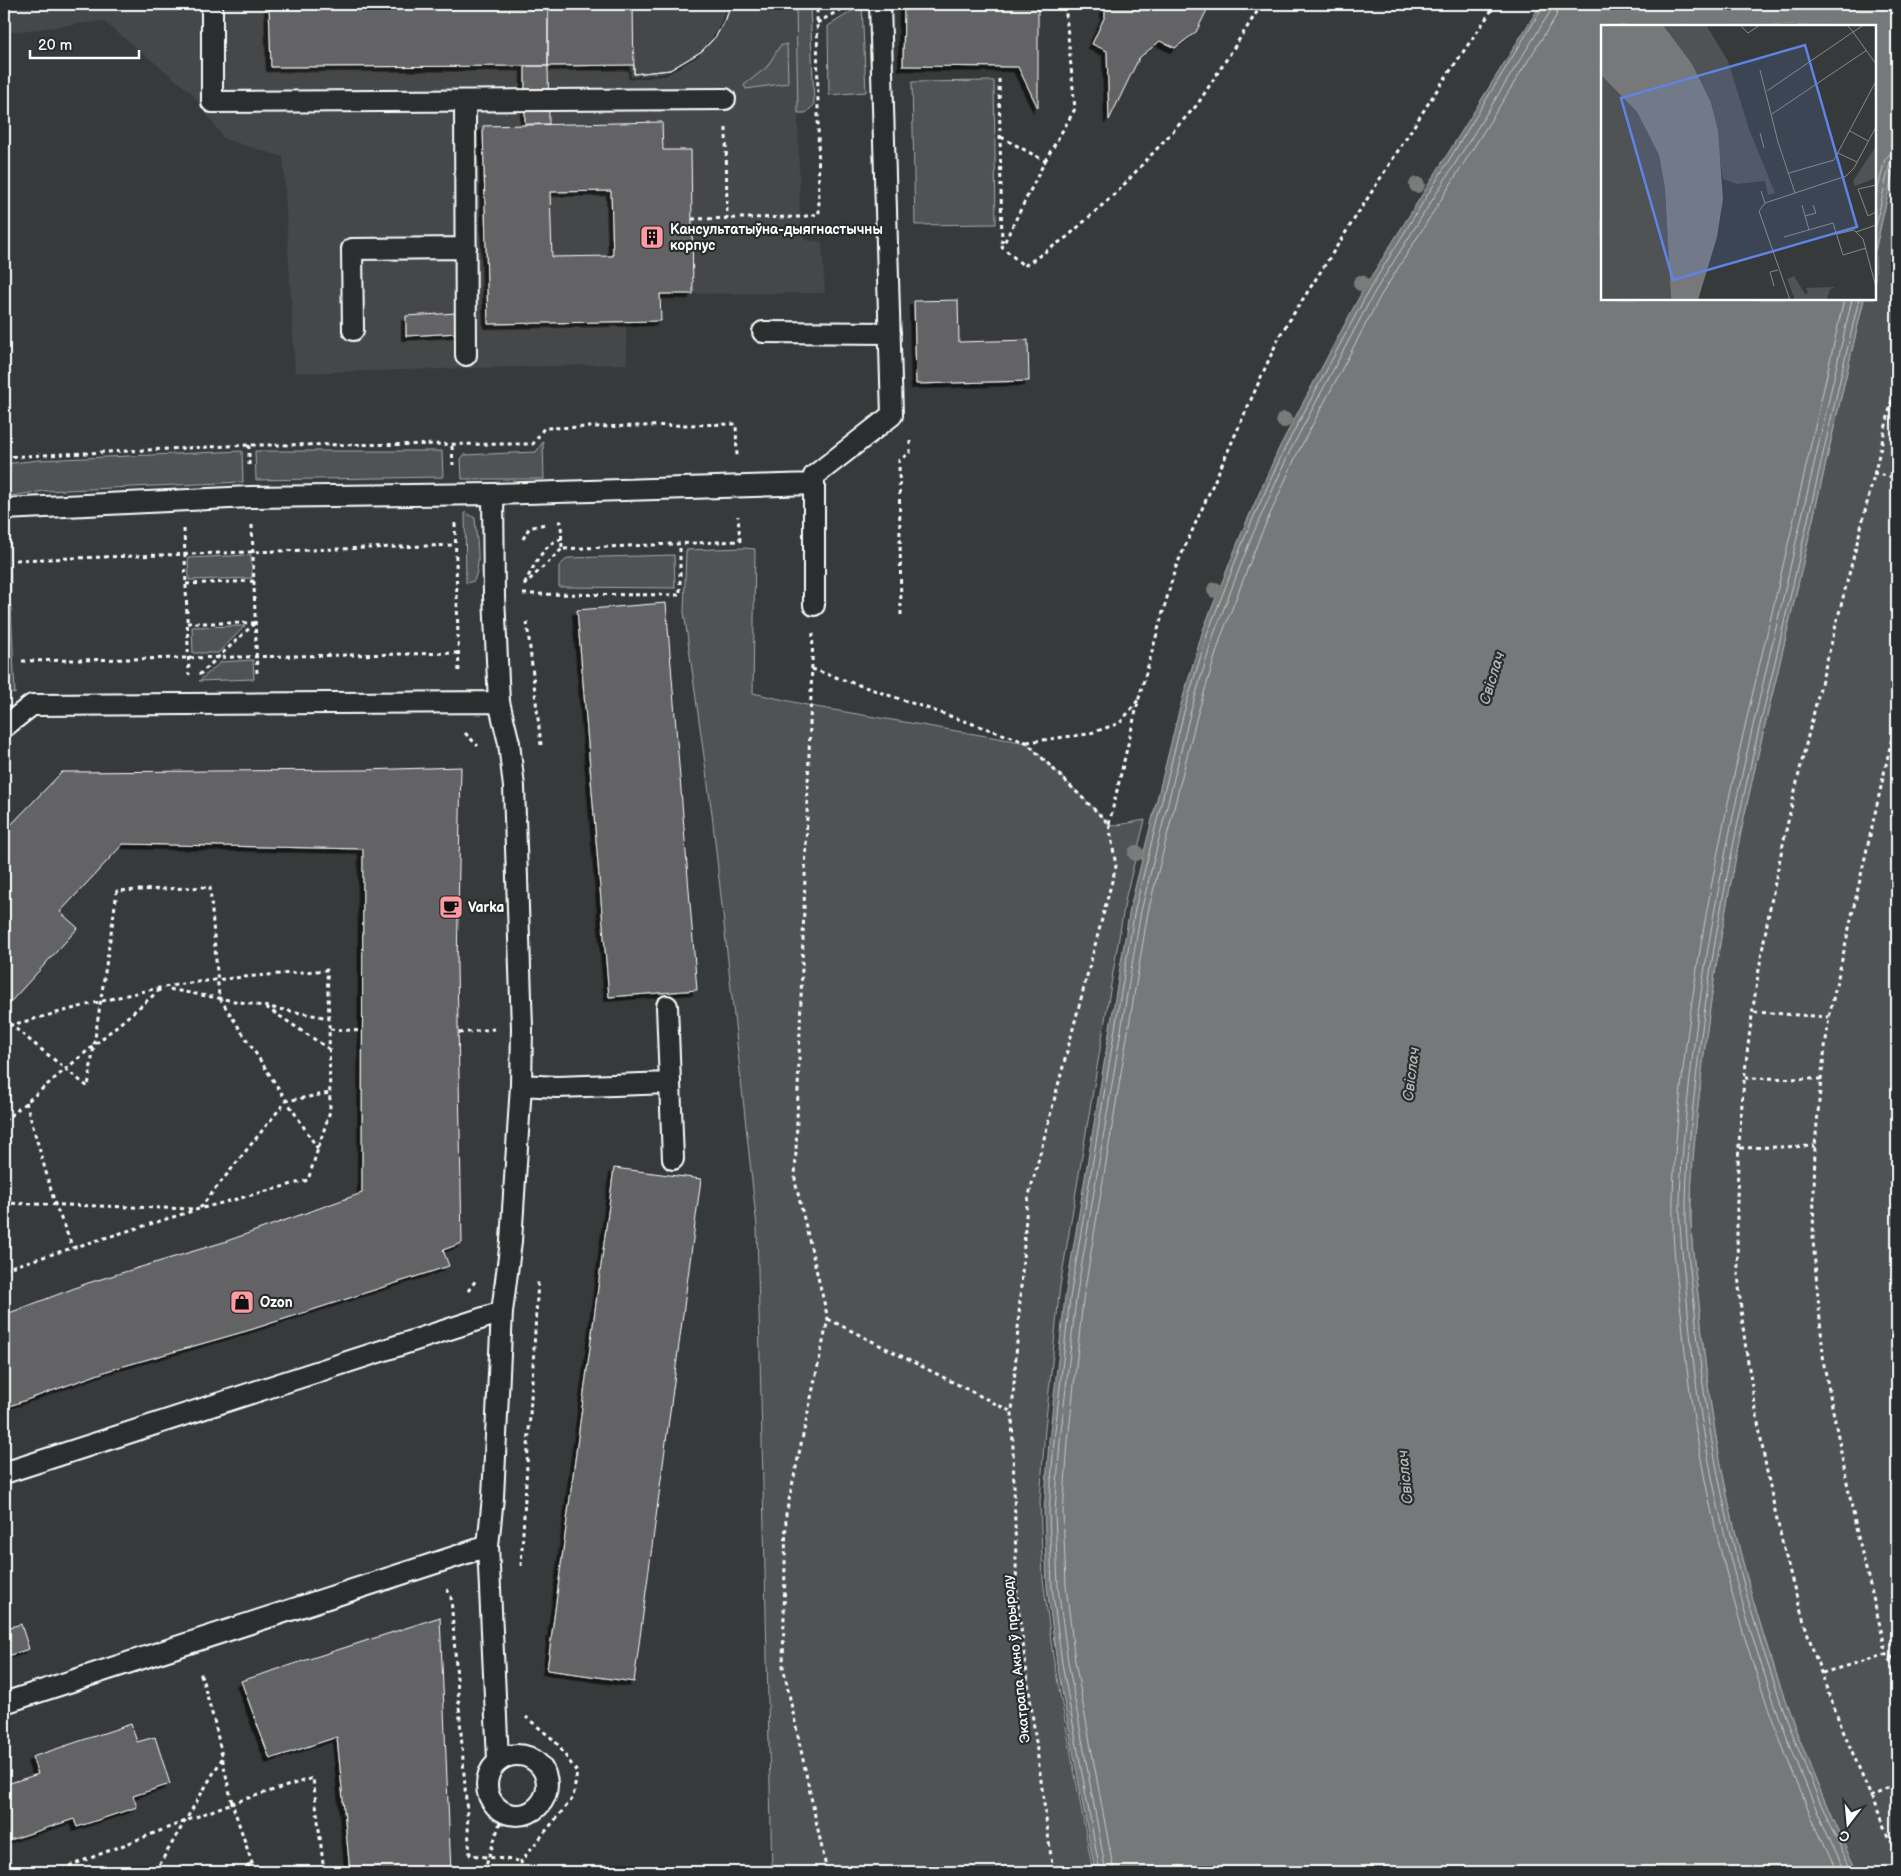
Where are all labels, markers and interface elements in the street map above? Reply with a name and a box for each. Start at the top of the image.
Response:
inset map [1601,25,1876,300]
scale bar [30,28,139,60]
text: 20 m [38,36,72,55]
place label: Кансультатыўна-дыягнастычны корпус [670,221,883,254]
building icon: Кансультатыўна-дыягнастычны корпус [639,224,665,250]
water label: Свіслач [1475,649,1510,707]
cafe icon: Varka [438,894,464,920]
place label: Varka [468,899,504,916]
water label: Свіслач [1399,1046,1424,1102]
shop icon: Ozon [229,1289,255,1315]
place label: Ozon [260,1294,293,1311]
water label: Свіслач [1393,1449,1418,1505]
street label: Экатрапа Акно ў прыроду [999,1574,1034,1744]
north arrow [1824,1798,1874,1848]
text: С [1837,1826,1852,1846]

